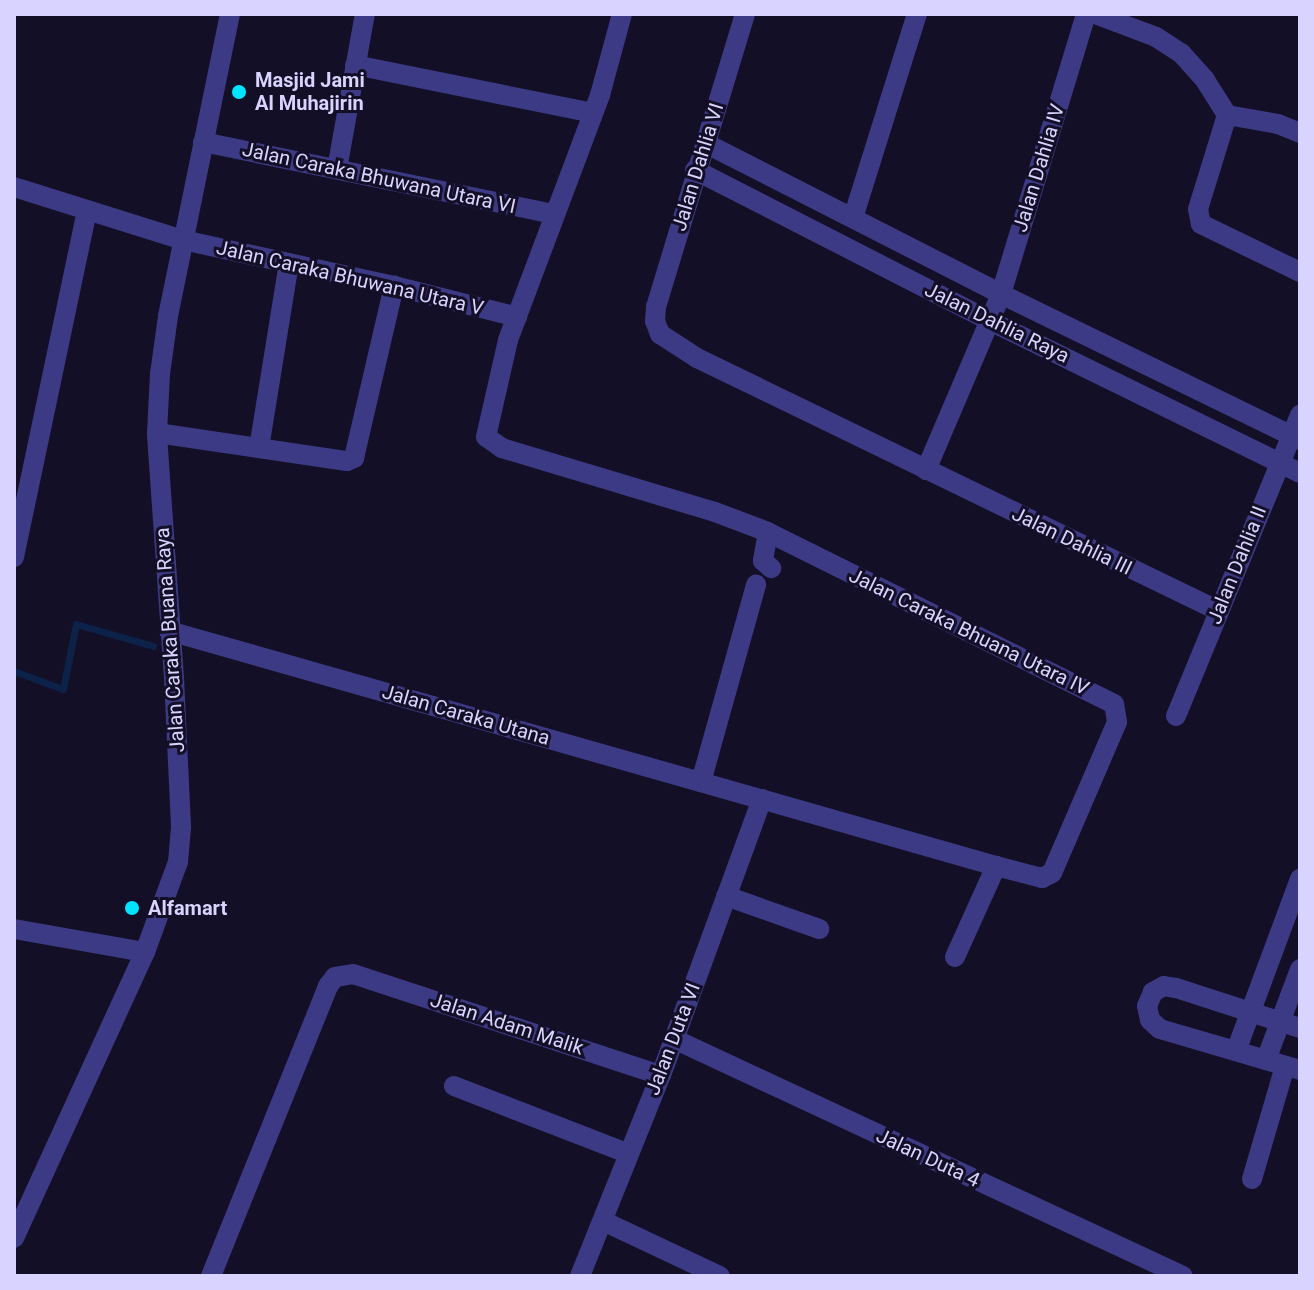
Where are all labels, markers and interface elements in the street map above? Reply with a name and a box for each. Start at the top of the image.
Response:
place label: Masjid Jami Al Muhajirin [255,68,365,115]
marker: Masjid Jami Al Muhajirin [230,83,248,101]
street label: Jalan Dahlia VI [667,100,729,234]
street label: Jalan Dahlia IV [1008,101,1070,235]
street label: Jalan Caraka Bhuwana Utara VI [240,137,518,219]
street label: Jalan Caraka Bhuwana Utara V [214,236,486,320]
street label: Jalan Dahlia Raya [921,278,1073,368]
street label: Jalan Dahlia III [1008,502,1136,580]
street label: Jalan Dahlia II [1202,502,1272,628]
street label: Jalan Caraka Buana Raya [150,527,190,753]
street label: Jalan Caraka Bhuana Utara IV [845,563,1093,701]
street label: Jalan Caraka Utana [379,680,553,750]
place label: Alfamart [148,896,227,920]
marker: Alfamart [123,899,141,917]
street label: Jalan Duta VI [641,979,705,1099]
street label: Jalan Adam Malik [427,988,587,1060]
street label: Jalan Duta 4 [872,1124,984,1192]

